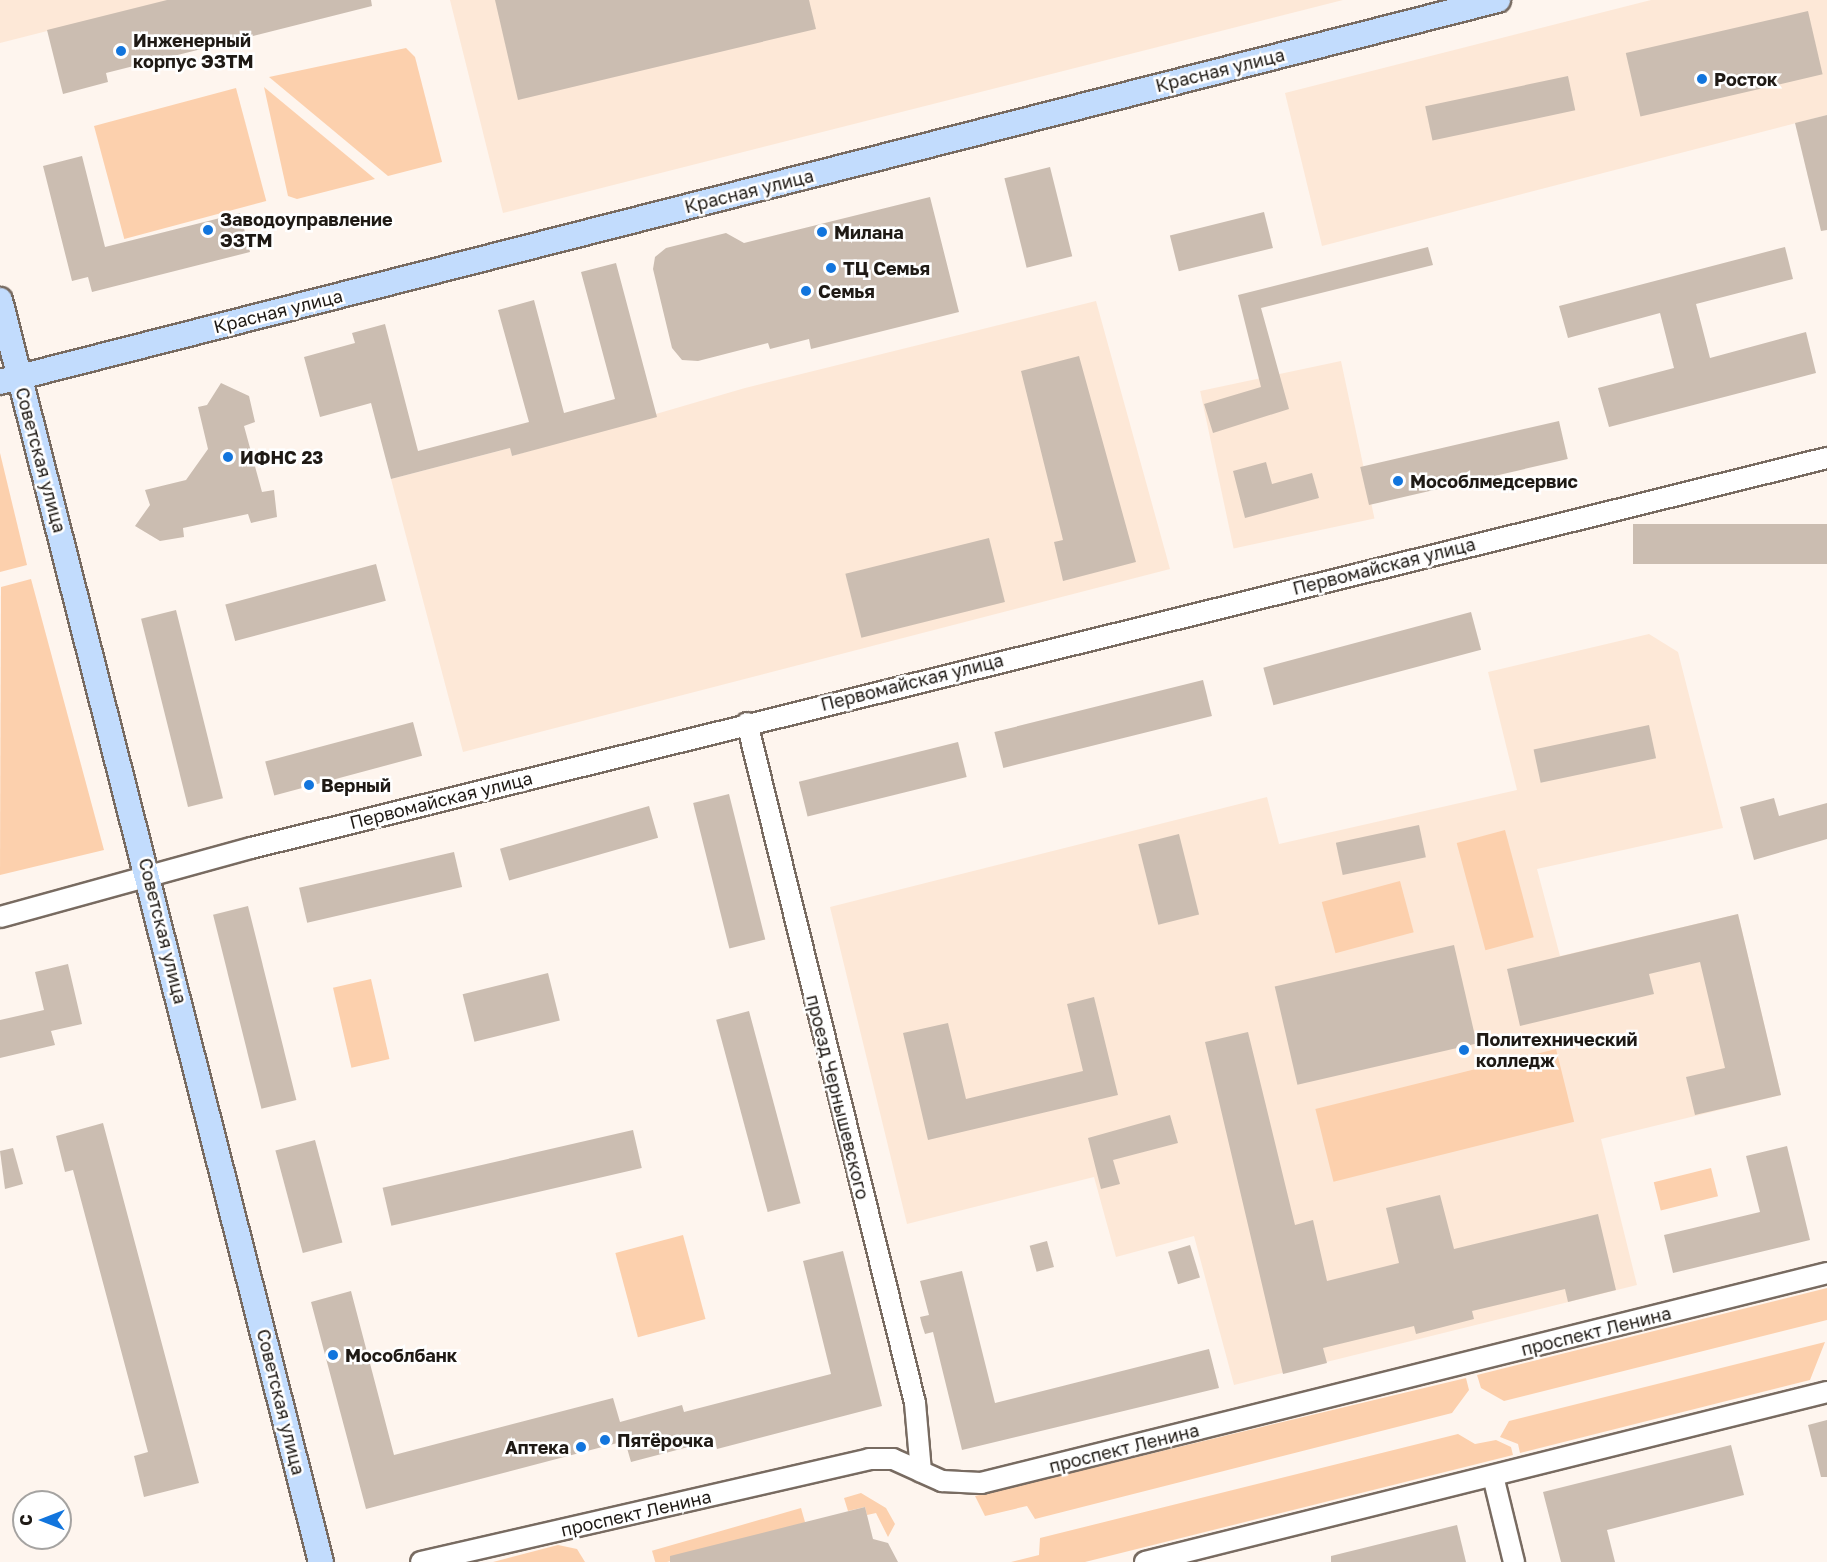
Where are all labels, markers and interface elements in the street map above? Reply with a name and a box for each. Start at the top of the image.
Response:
place label: Инженерный корпус ЭЗТМ [133,30,253,72]
marker: Инженерный корпус ЭЗТМ [114,44,128,58]
street label: Красная улица [1153,44,1287,96]
place label: Росток [1714,68,1777,90]
marker: Росток [1695,72,1709,86]
street label: Красная улица [682,165,816,217]
place label: Заводоуправление ЭЗТМ [220,209,393,252]
place label: Милана [834,221,904,243]
marker: Заводоуправление ЭЗТМ [201,223,215,237]
marker: Милана [815,225,829,239]
place label: ТЦ Семья [843,257,930,279]
marker: ТЦ Семья [824,261,838,275]
place label: Семья [818,280,875,302]
marker: Семья [799,284,813,298]
street label: Красная улица [211,285,345,337]
street label: Советская улица [11,385,71,535]
place label: ИФНС 23 [240,446,323,468]
marker: ИФНС 23 [221,450,235,464]
place label: Мособлмедсервис [1410,470,1578,492]
marker: Мособлмедсервис [1391,474,1405,488]
street label: Первомайская улица [1290,533,1478,599]
street label: Первомайская улица [818,649,1006,715]
street label: Первомайская улица [347,767,535,833]
place label: Верный [321,774,391,796]
marker: Верный [302,778,316,792]
street label: Советская улица [134,856,192,1006]
street label: проезд Чернышевского [802,992,874,1202]
place label: Политехнический колледж [1476,1029,1637,1072]
marker: Политехнический колледж [1457,1043,1471,1057]
street label: проспект Ленина [1519,1302,1673,1360]
street label: Советская улица [252,1327,310,1477]
place label: Мособлбанк [345,1344,457,1366]
marker: Мособлбанк [326,1348,340,1362]
street label: проспект Ленина [1047,1419,1201,1477]
place label: Пятёрочка [617,1429,714,1451]
marker: Пятёрочка [598,1433,612,1447]
place label: Аптека [505,1436,569,1458]
marker: Аптека [574,1440,588,1454]
street label: проспект Ленина [559,1485,713,1541]
north arrow [12,1490,72,1550]
text: С [16,1514,36,1526]

